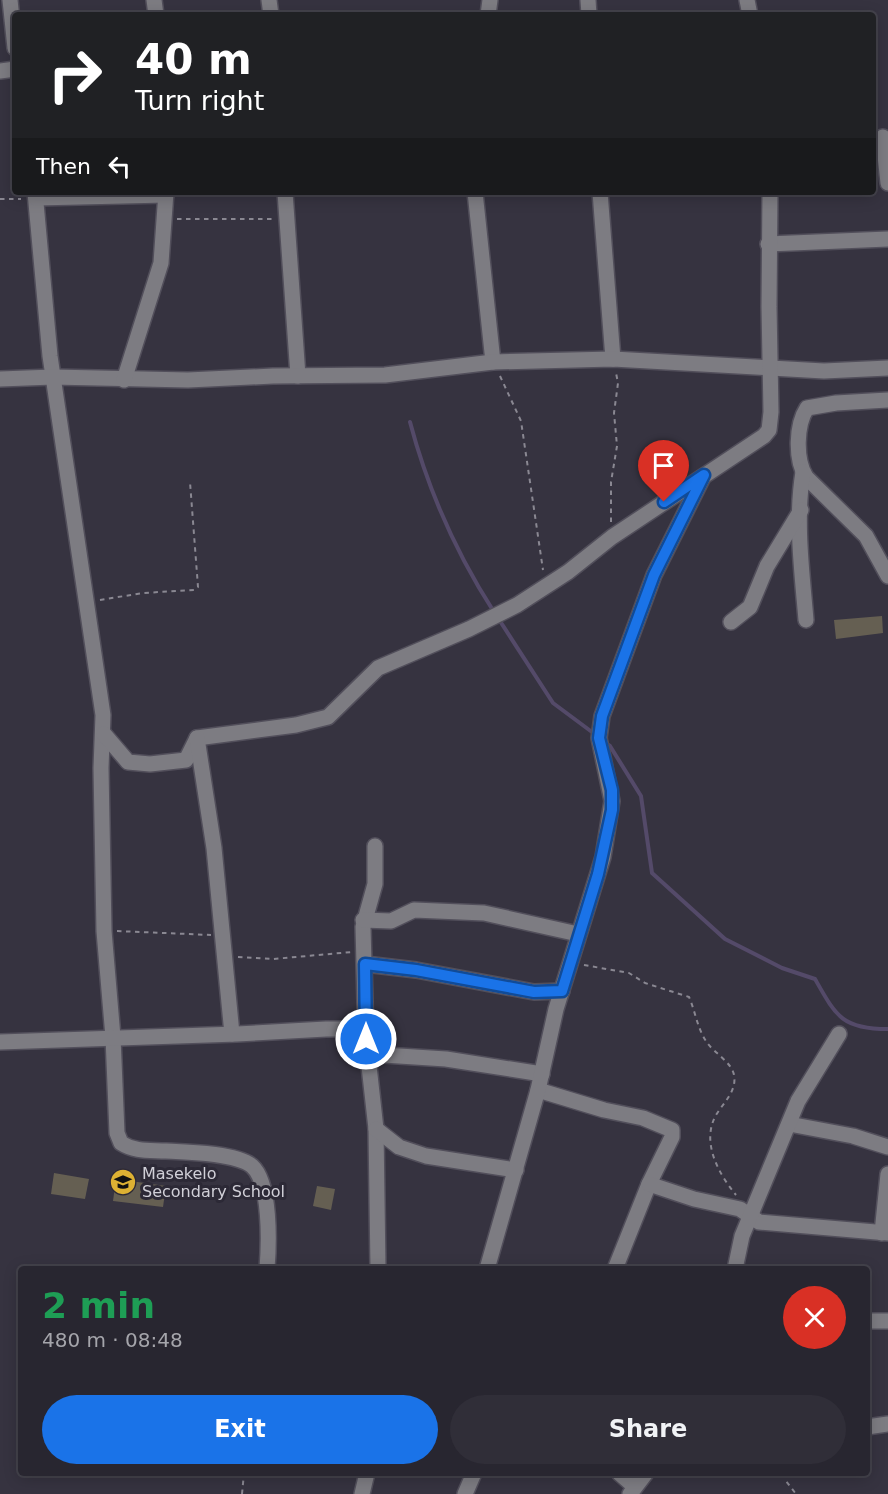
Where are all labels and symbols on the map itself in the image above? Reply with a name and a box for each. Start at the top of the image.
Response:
pin [638,440,689,502]
position arrow [334,1007,398,1071]
place label: Masekelo Secondary School [142,1164,285,1201]
school or university icon: Masekelo Secondary School [108,1167,138,1197]

